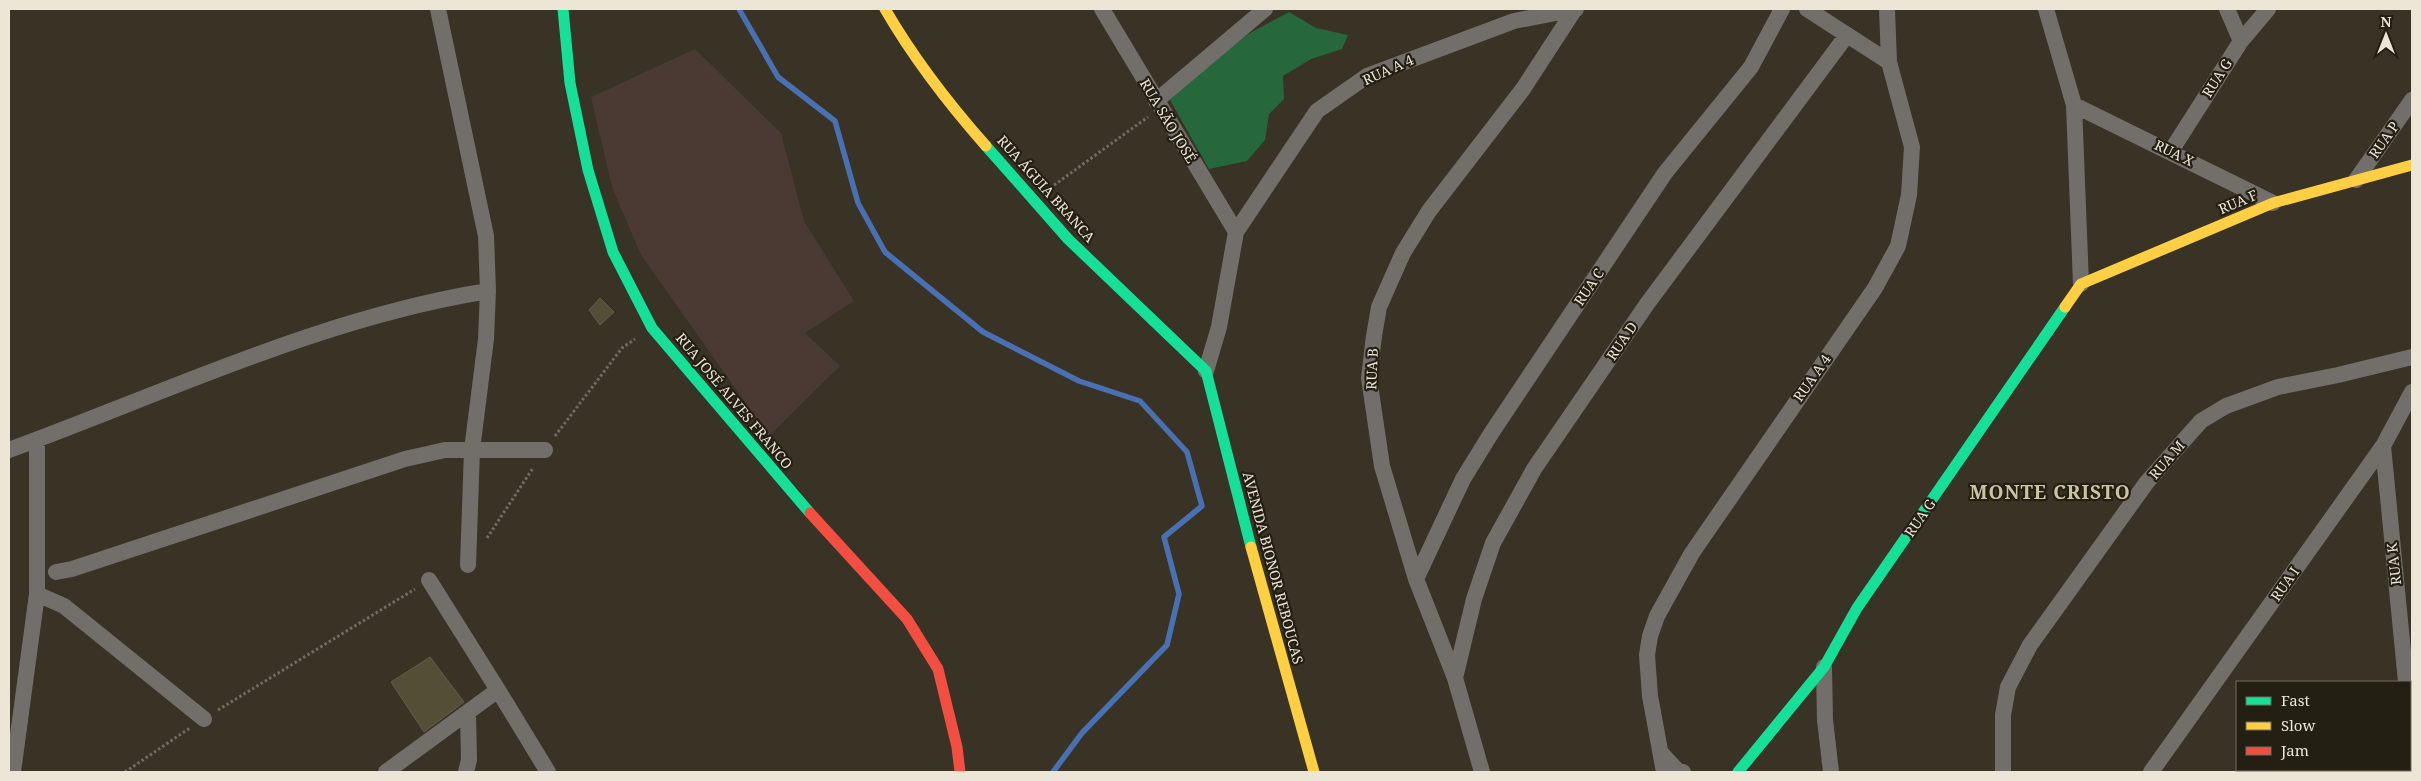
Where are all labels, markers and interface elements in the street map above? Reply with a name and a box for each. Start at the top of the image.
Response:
north arrow [2361,10,2411,60]
text: N [2380,12,2392,31]
street label: RUA A 4 [1359,50,1416,89]
street label: RUA G [2197,55,2236,101]
street label: RUA SÃO JOSÉ [1136,75,1201,167]
street label: RUA P [2364,118,2403,162]
street label: RUA ÁGUIA BRANCA [993,131,1100,246]
street label: RUA X [2151,135,2198,171]
street label: RUA F [2215,185,2260,218]
street label: RUA C [1569,264,1608,309]
street label: RUA D [1602,318,1641,364]
street label: RUA JOSÉ ALVES FRANCO [672,329,797,473]
street label: RUA B [1361,348,1382,390]
street label: RUA A 4 [1788,350,1835,405]
street label: RUA M [2145,436,2189,483]
street label: AVENIDA BIONOR REBOUCAS [1239,470,1308,666]
district label: MONTE CRISTO [1969,479,2131,505]
street label: RUA G [1900,495,1940,540]
street label: RUA K [2382,542,2405,586]
street label: RUA I [2266,563,2303,605]
legend [2236,681,2411,771]
text: Fast [2281,690,2310,710]
text: Slow [2281,715,2315,735]
text: Jam [2280,740,2309,760]

